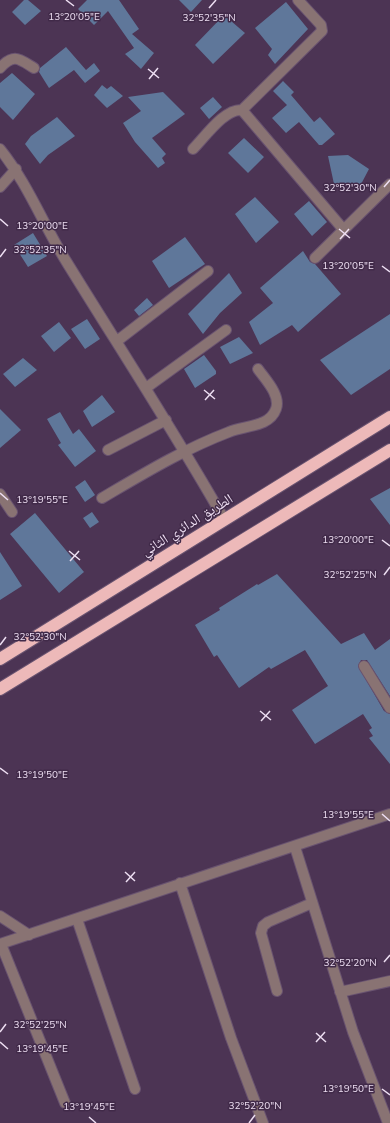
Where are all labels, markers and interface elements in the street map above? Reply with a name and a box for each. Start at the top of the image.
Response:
text: 13°20'05"E [48,10,100,24]
text: 32°52'35"N [182,11,236,25]
text: 32°52'30"N [323,181,377,195]
text: 13°20'00"E [16,219,68,233]
text: 32°52'35"N [13,243,67,257]
text: 13°20'05"E [322,259,374,273]
street label: الطريق الدائري الثاني [138,489,237,562]
text: 13°19'55"E [16,493,68,507]
text: 13°20'00"E [322,533,374,547]
text: 32°52'25"N [323,568,377,582]
text: 32°52'30"N [13,630,67,644]
text: 13°19'50"E [16,768,68,782]
text: 13°19'55"E [322,808,374,822]
text: 32°52'20"N [323,956,377,970]
text: 32°52'25"N [13,1018,67,1032]
text: 13°19'45"E [16,1042,68,1056]
text: 13°19'50"E [322,1082,374,1096]
text: 32°52'20"N [228,1099,282,1113]
text: 13°19'45"E [63,1100,115,1114]

